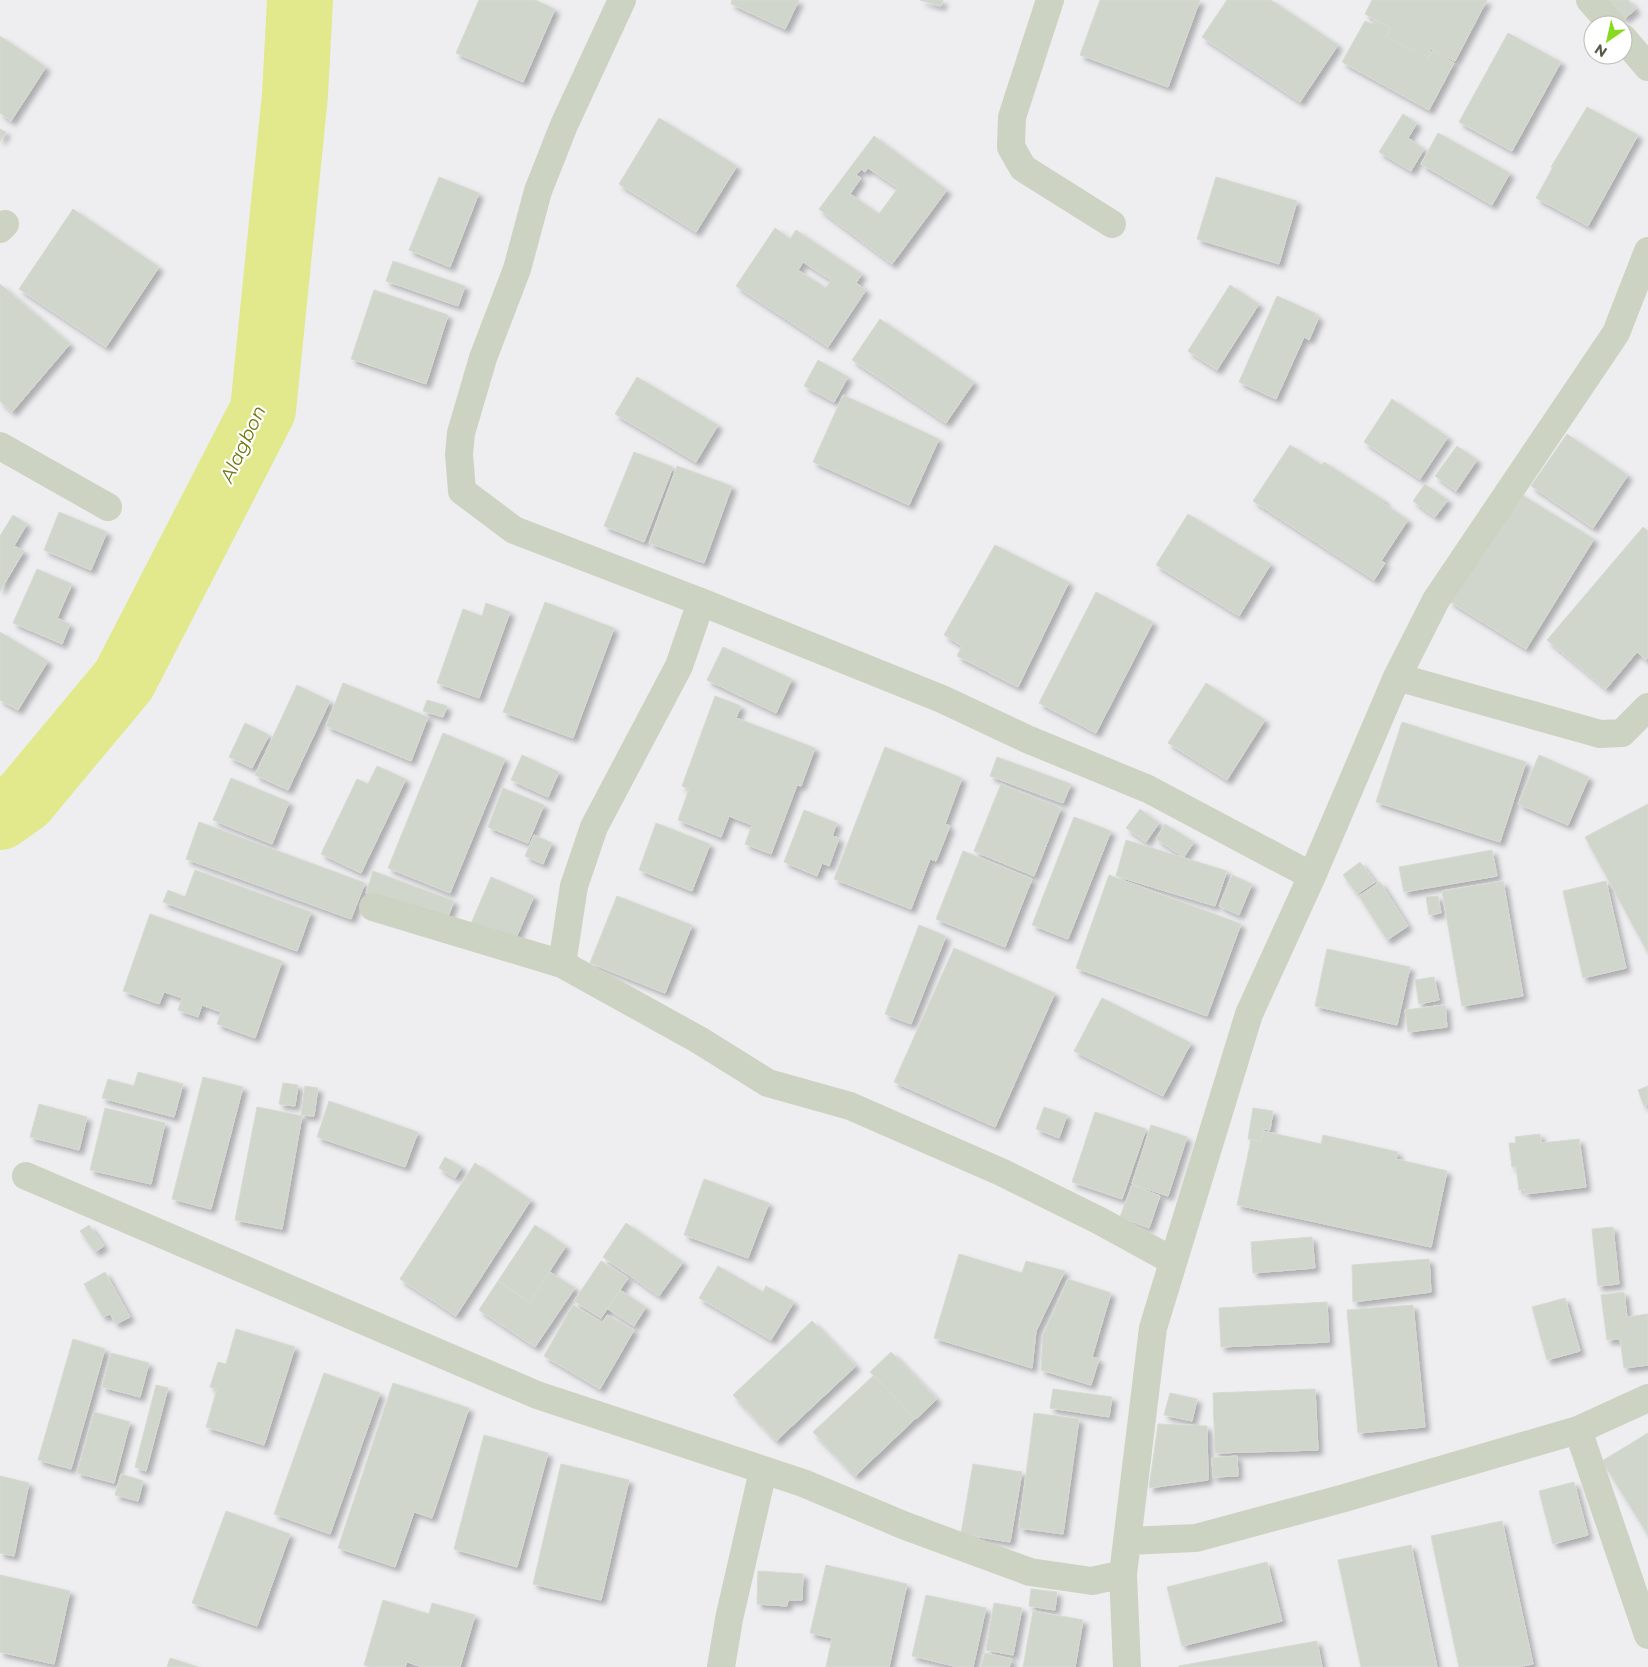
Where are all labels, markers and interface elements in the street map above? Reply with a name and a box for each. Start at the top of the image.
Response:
north arrow [1583,15,1633,65]
text: N [1591,40,1610,61]
water label: Alagbon [215,402,271,487]

